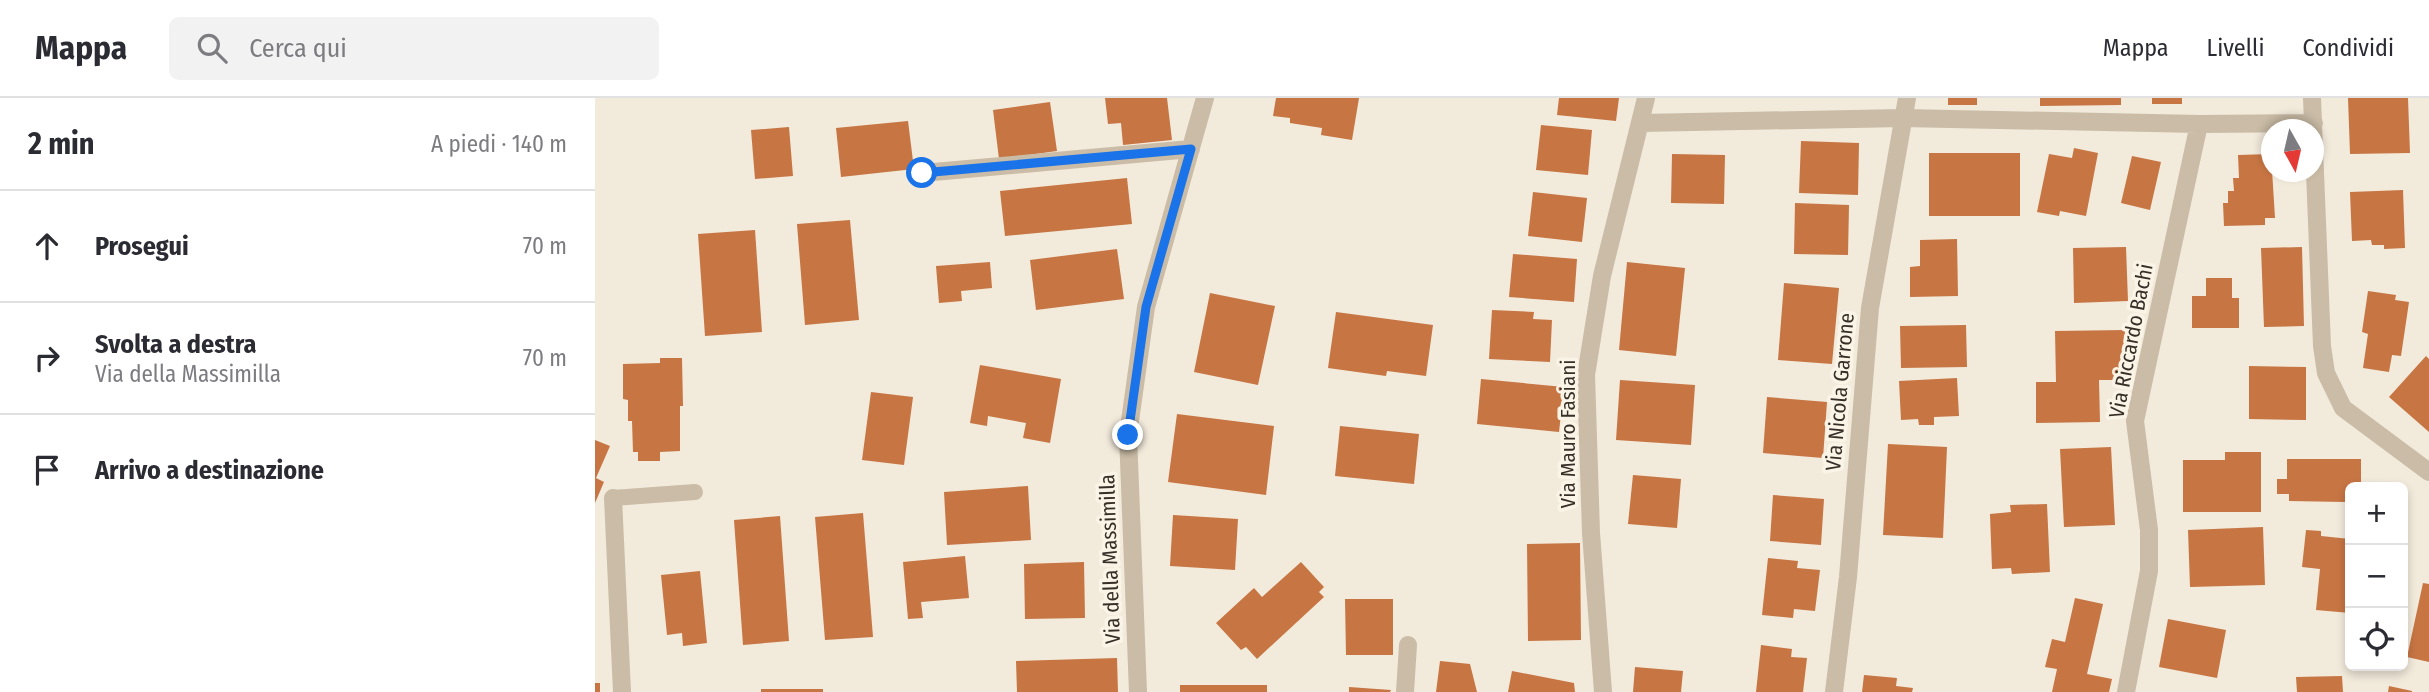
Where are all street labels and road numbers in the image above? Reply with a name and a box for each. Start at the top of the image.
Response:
street label: Via Riccardo Bachi [2103,262,2159,420]
street label: Via Nicola Garrone [1820,312,1860,472]
street label: Via Mauro Fasiani [1555,359,1581,509]
street label: Via della Massimilla [1094,474,1126,644]

